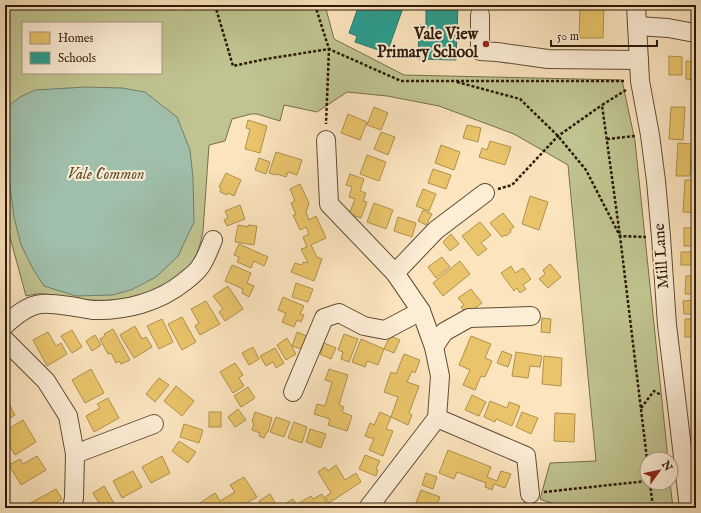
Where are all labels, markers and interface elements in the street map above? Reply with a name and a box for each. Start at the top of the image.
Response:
legend [22,22,162,74]
scale bar [551,22,657,48]
place label: Vale View Primary School [377,25,479,63]
text: 50 m [557,29,579,44]
text: Homes [58,31,94,46]
marker: Vale View Primary School [481,39,491,49]
text: Schools [58,51,96,66]
park label: Vale Common [67,165,145,185]
street label: Mill Lane [650,223,674,289]
north arrow [639,451,679,491]
text: N [658,457,675,474]

